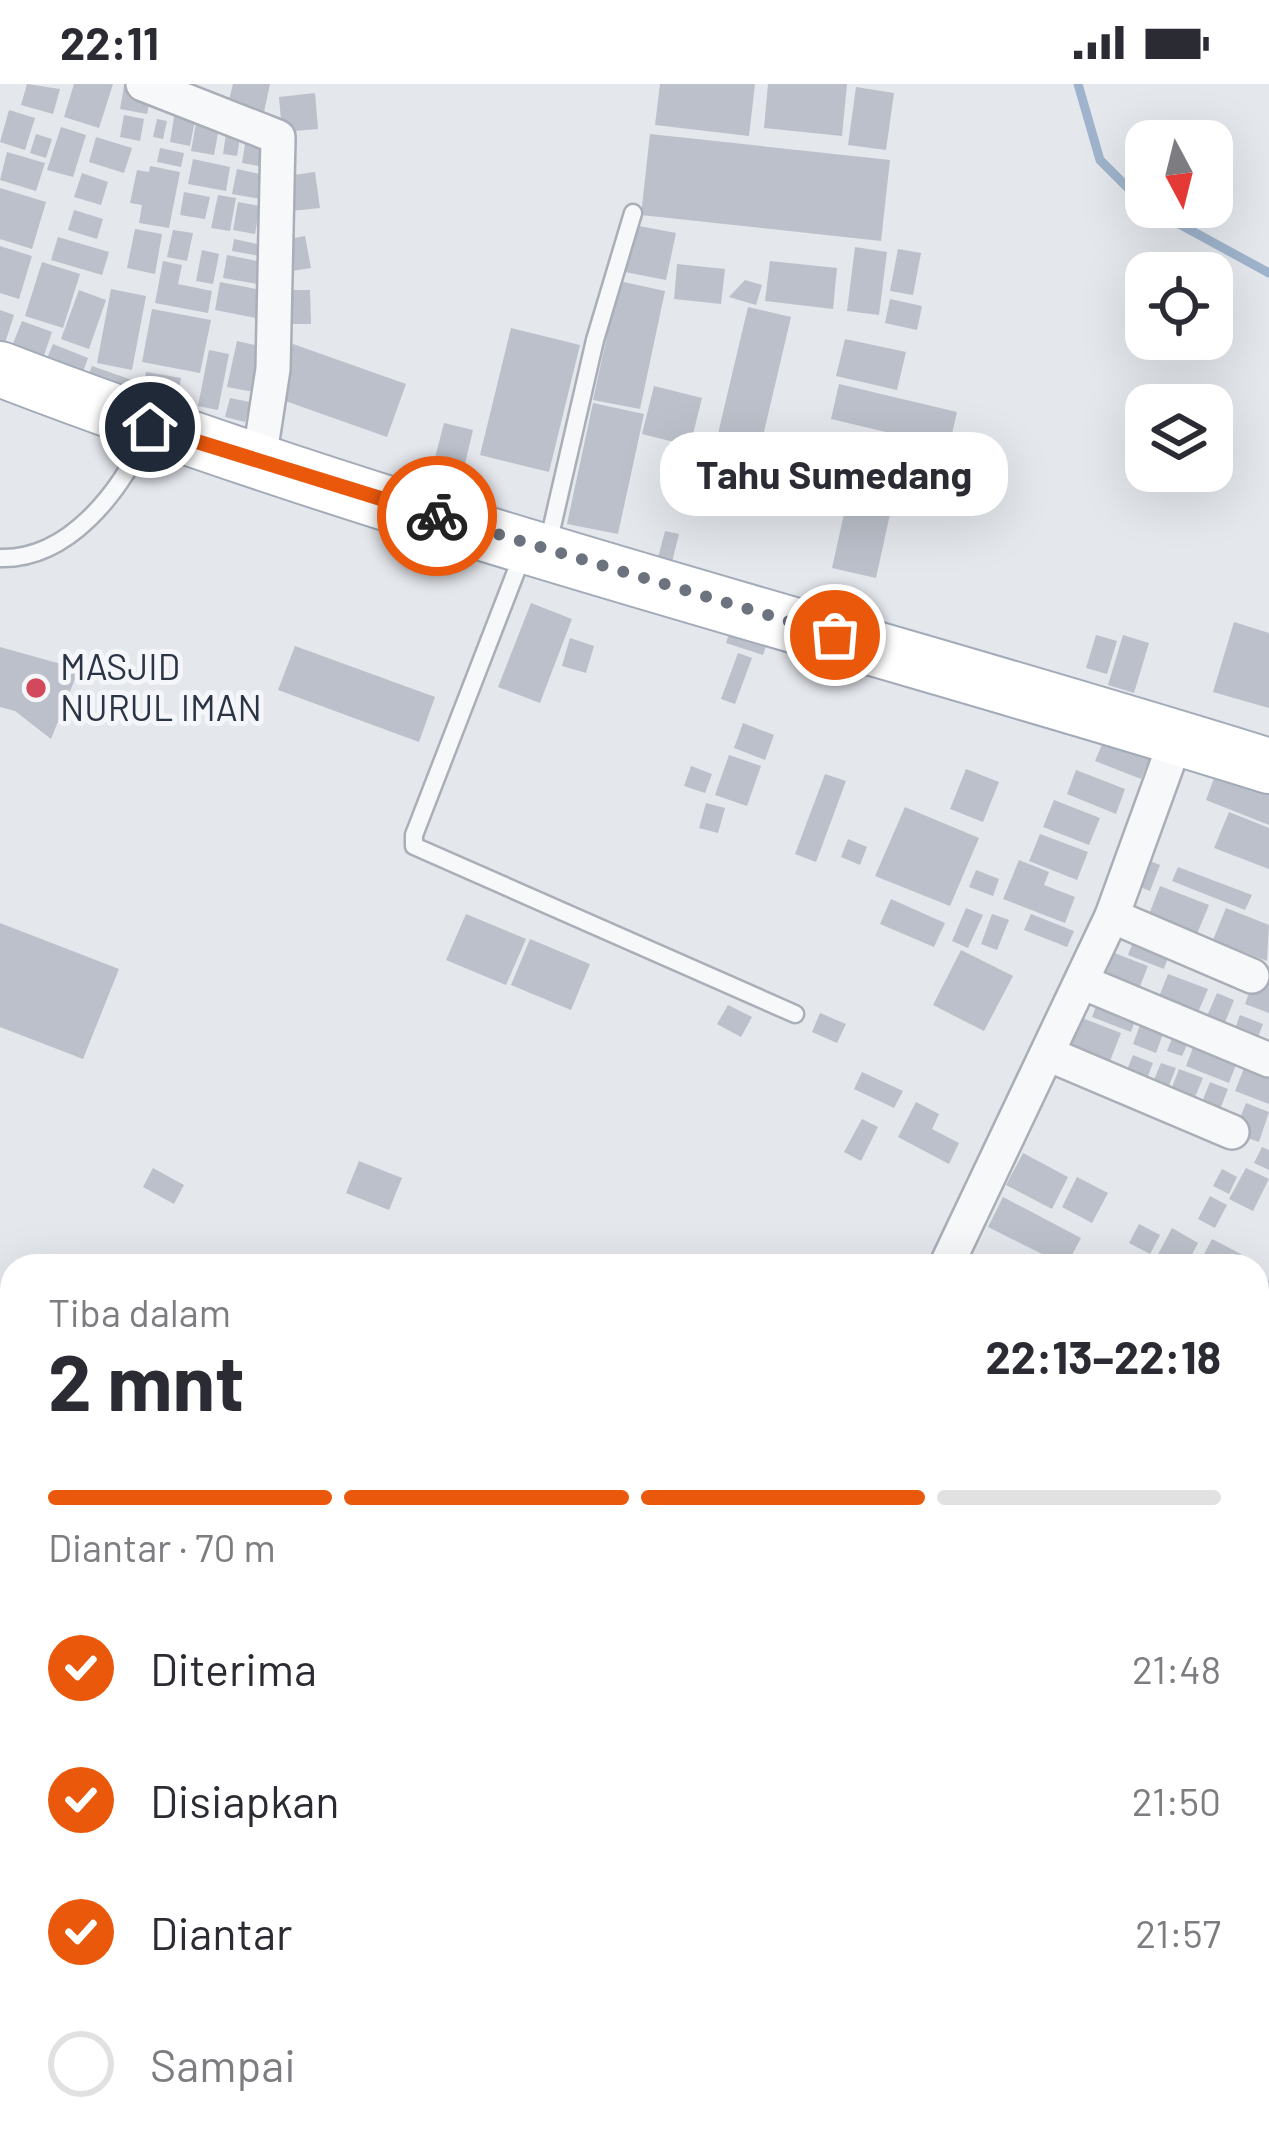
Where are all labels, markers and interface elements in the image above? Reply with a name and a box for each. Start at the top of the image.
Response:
text: 22:11 [60,15,159,69]
north arrow [1125,120,1233,228]
map controls [1125,120,1233,492]
button: locate [1125,252,1233,360]
pin [99,376,201,478]
button: layers [1125,384,1233,492]
icon: home [117,394,183,460]
callout: Tahu Sumedang [661,431,1009,515]
text: Tahu Sumedang [696,450,972,497]
courier [377,456,497,576]
icon: bike [404,483,470,549]
pin [784,584,886,686]
icon: bag [802,602,868,668]
place label: MASJID NURUL IMAN [60,644,262,728]
marker: MASJID NURUL IMAN [23,675,49,701]
text: Tiba dalam [48,1288,231,1335]
text: 22:13–22:18 [986,1329,1221,1383]
text: 2 mnt [48,1333,245,1427]
text: Diantar · 70 m [48,1523,276,1570]
icon: check [48,1635,114,1701]
text: Diterima [150,1641,317,1695]
text: 21:48 [1132,1645,1221,1692]
icon: check [48,1767,114,1833]
text: Disiapkan [150,1773,340,1827]
text: 21:50 [1132,1777,1221,1824]
icon: check [48,1899,114,1965]
text: Diantar [150,1905,292,1959]
text: 21:57 [1135,1909,1221,1956]
text: Sampai [150,2037,296,2091]

